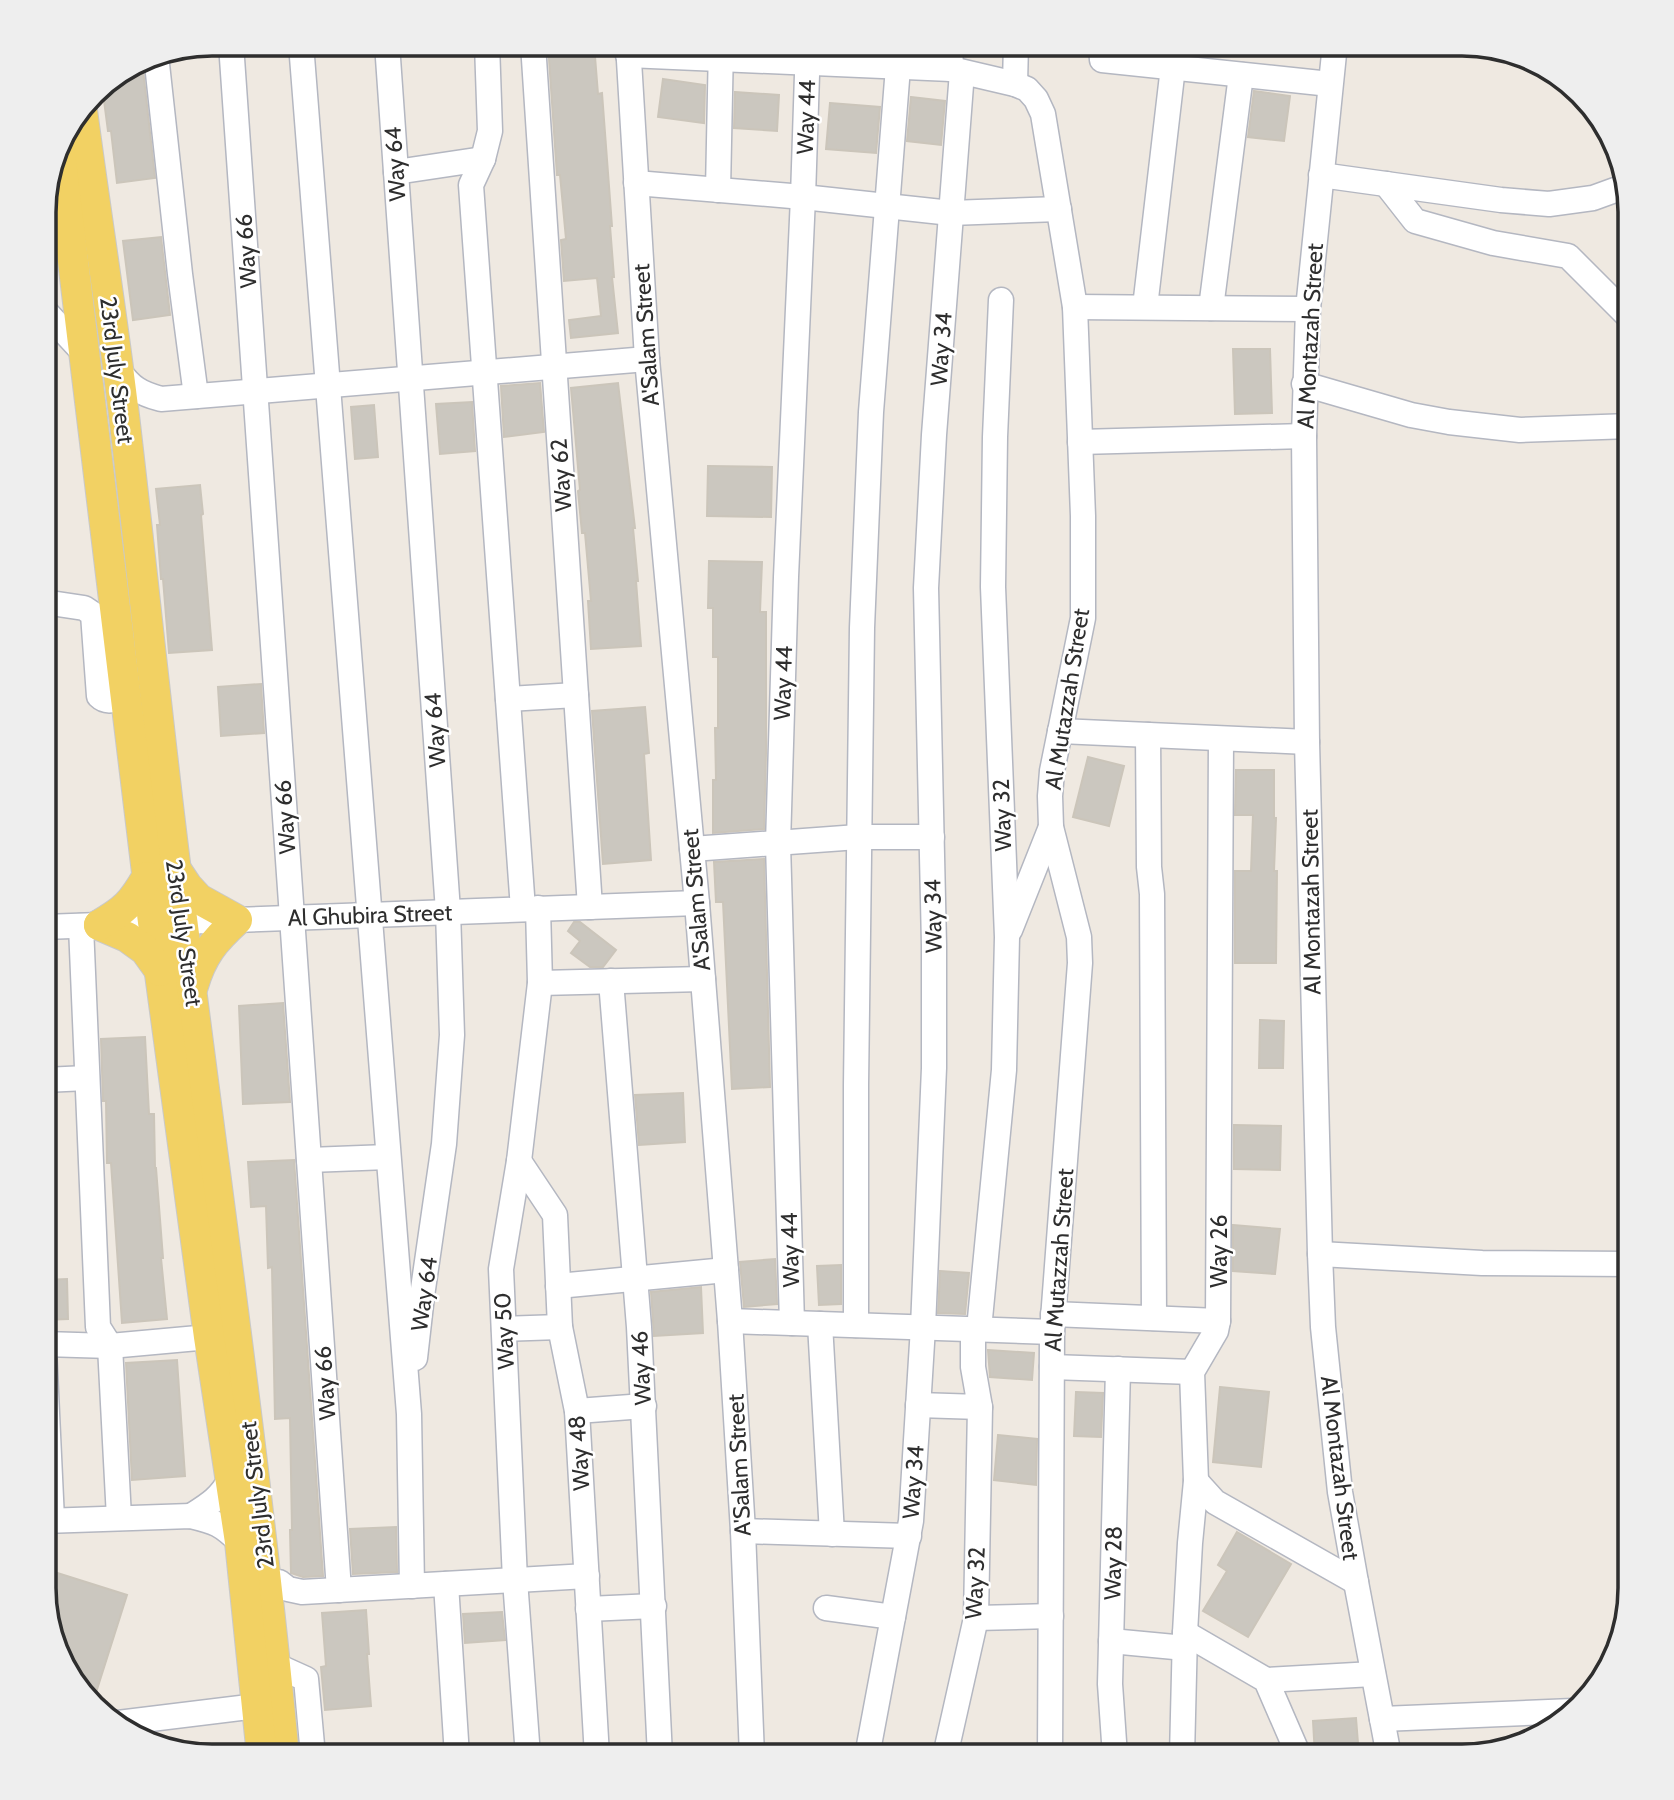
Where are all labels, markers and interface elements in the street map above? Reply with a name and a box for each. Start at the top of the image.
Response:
street label: Way 44 [791,79,821,155]
street label: Way 64 [378,126,412,202]
street label: Way 66 [229,213,263,289]
street label: Al Montazah Street [1291,242,1329,429]
street label: A'Salam Street [627,263,665,407]
street label: 23rd July Street [94,295,140,446]
street label: Way 34 [924,311,958,387]
street label: Way 62 [544,437,578,513]
street label: Al Mutazzah Street [1039,606,1095,792]
street label: Way 44 [768,645,798,721]
street label: Way 64 [418,692,452,768]
street label: Way 32 [987,778,1017,852]
street label: Way 66 [268,779,302,855]
street label: Al Montazah Street [1295,809,1327,995]
street label: A'Salam Street [676,828,716,972]
street label: 23rd July Street [160,858,208,1009]
street label: Way 34 [918,879,948,953]
street label: Al Ghubira Street [287,898,453,932]
street label: Al Mutazzah Street [1039,1167,1079,1352]
street label: Way 44 [775,1212,805,1288]
street label: Way 26 [1205,1214,1233,1288]
street label: Way 64 [405,1255,443,1333]
street label: Way 50 [488,1292,520,1370]
street label: Way 46 [625,1330,657,1406]
street label: Way 66 [308,1345,342,1421]
street label: Al Montazah Street [1315,1374,1365,1562]
street label: A'Salam Street [721,1393,757,1537]
street label: Way 48 [562,1414,596,1492]
street label: 23rd July Street [234,1419,280,1570]
street label: Way 34 [896,1444,930,1520]
street label: Way 28 [1098,1526,1128,1600]
street label: Way 32 [959,1546,991,1620]

